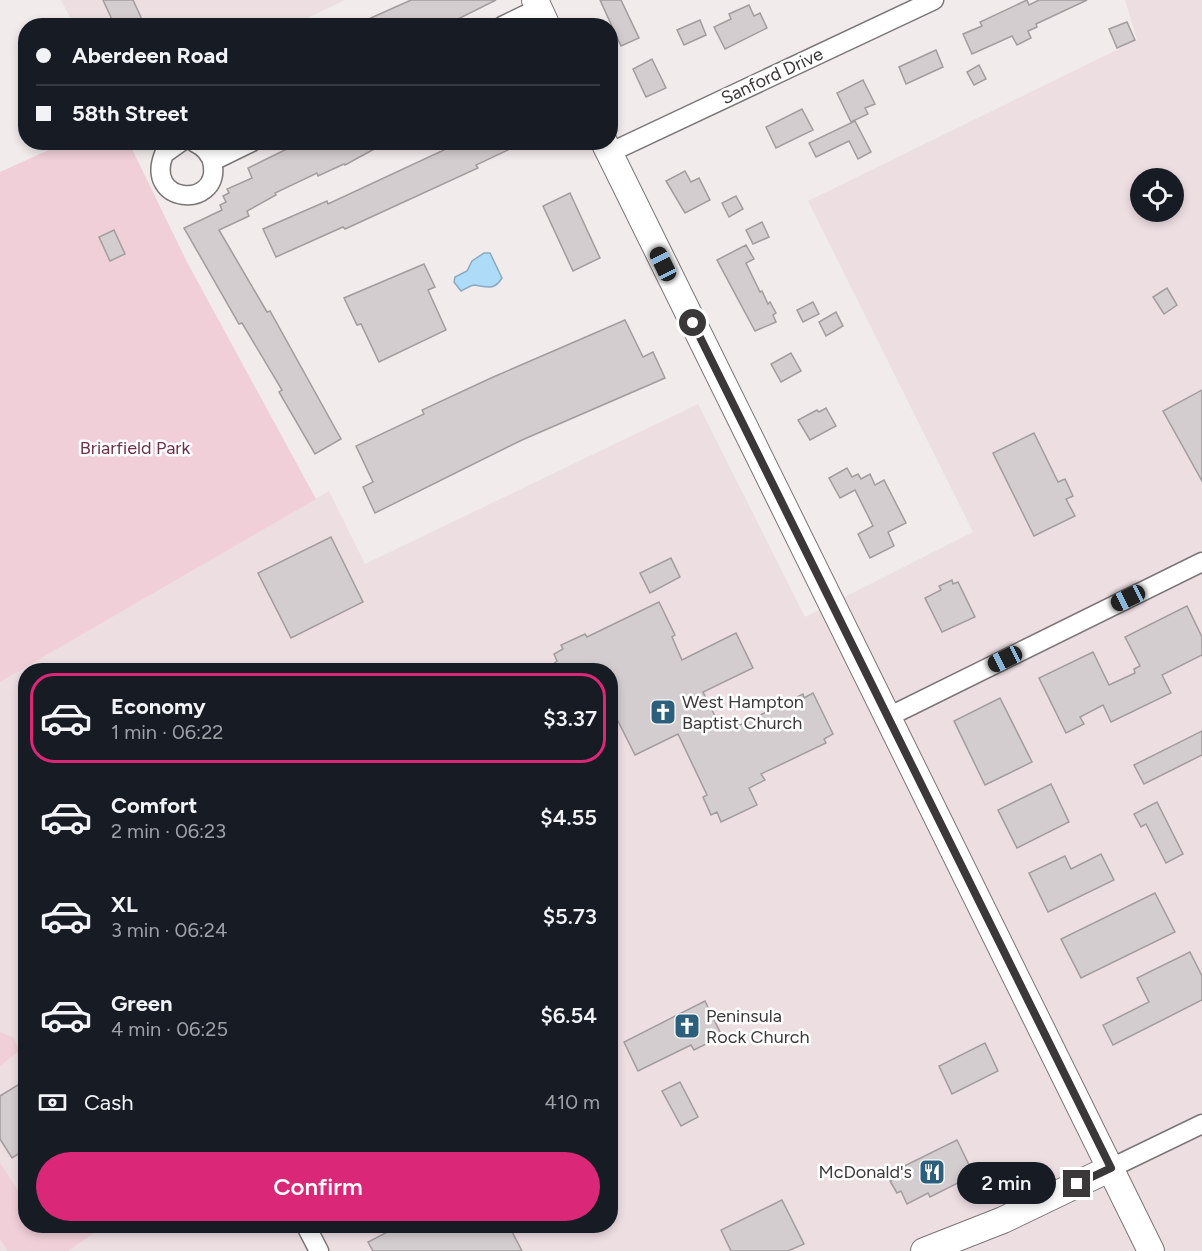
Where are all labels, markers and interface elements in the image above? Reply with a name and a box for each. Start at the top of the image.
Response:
text: Aberdeen Road [72,42,228,69]
street label: Sanford Drive [718,43,827,109]
text: 58th Street [72,100,189,127]
map controls [1130,168,1184,222]
button: locate [1130,168,1184,222]
car [647,244,679,284]
route start [679,309,706,336]
park label: Briarfield Park [80,437,190,459]
car [1108,582,1148,614]
car [985,643,1025,675]
icon: car [39,691,93,745]
place label: West Hampton Baptist Church [682,691,804,734]
text: Economy [111,693,206,720]
church icon: West Hampton Baptist Church [648,697,678,727]
text: $3.37 [543,705,597,732]
text: 1 min · 06:22 [111,720,224,744]
icon: car [39,790,93,844]
text: Comfort [111,792,197,819]
text: $4.55 [540,804,597,831]
text: 2 min · 06:23 [111,819,226,843]
icon: car [39,889,93,943]
text: XL [111,891,138,918]
text: $5.73 [543,903,597,930]
text: 3 min · 06:24 [111,918,227,942]
icon: car [39,988,93,1042]
text: Green [111,990,173,1017]
text: $6.54 [540,1002,597,1029]
place label: Peninsula Rock Church [706,1005,810,1048]
church icon: Peninsula Rock Church [672,1011,702,1041]
text: 4 min · 06:25 [111,1017,228,1041]
icon: cash [36,1086,69,1119]
text: Cash [84,1089,134,1116]
text: 410 m [545,1090,600,1114]
button: Confirm [36,1152,600,1221]
restaurant icon: McDonald's [917,1157,947,1187]
place label: McDonald's [818,1161,912,1183]
callout: 2 min [957,1163,1056,1205]
route end [1063,1170,1090,1197]
text: 2 min [982,1171,1031,1195]

